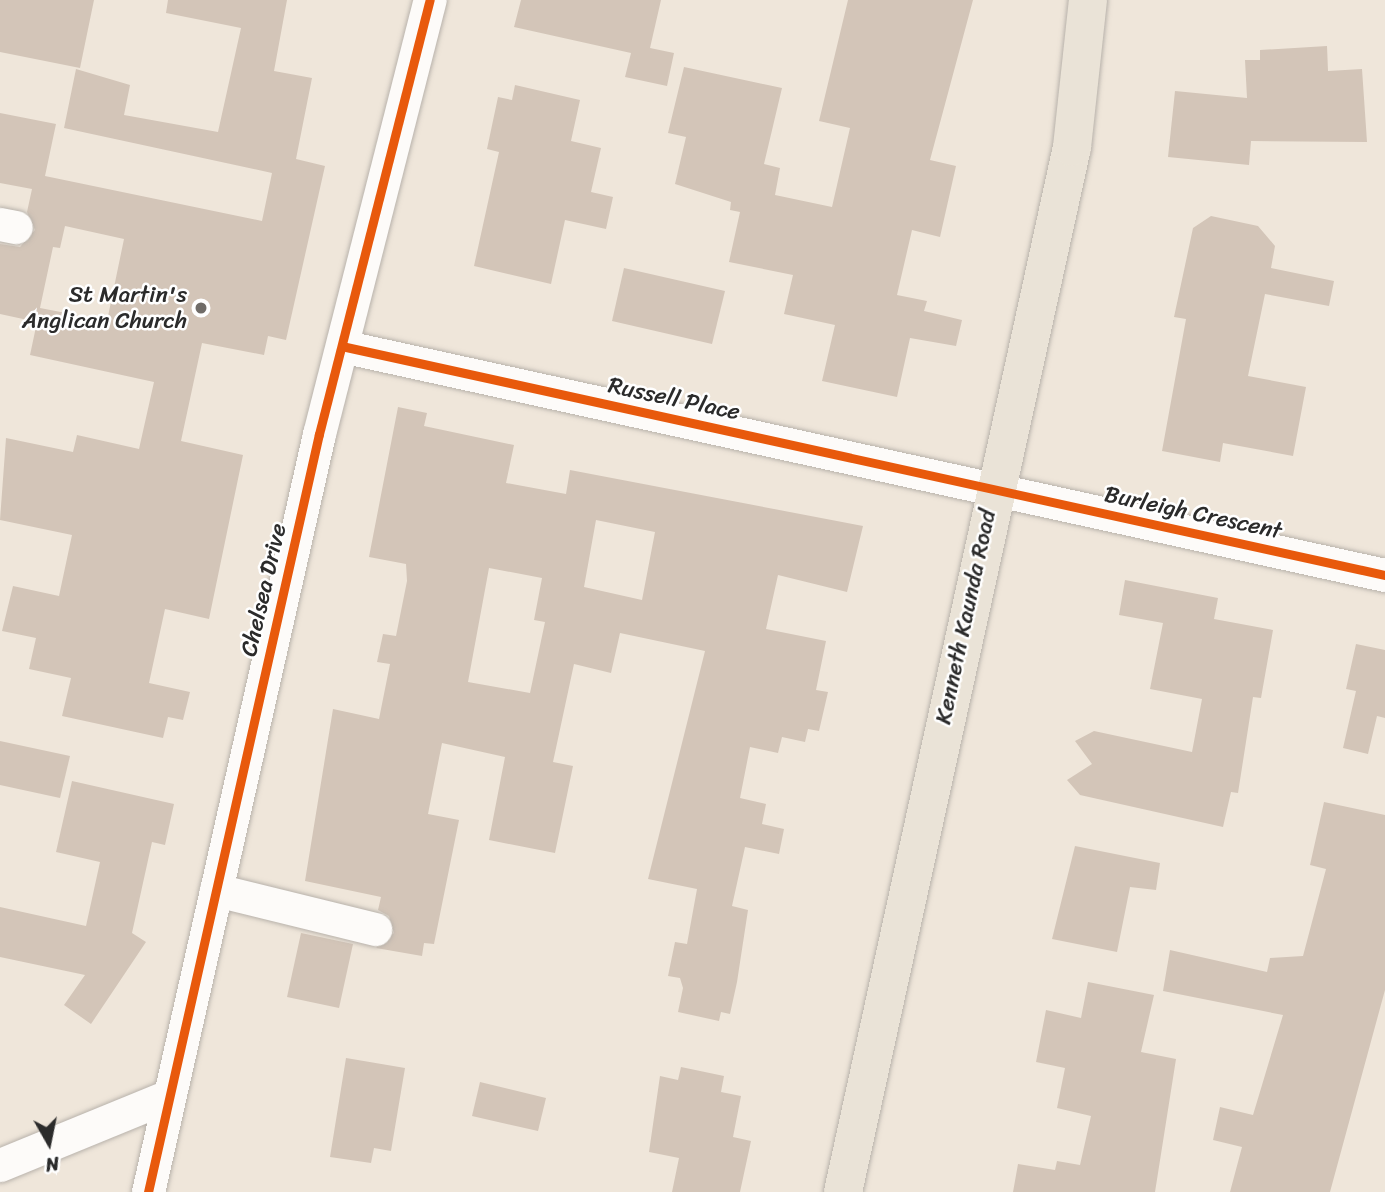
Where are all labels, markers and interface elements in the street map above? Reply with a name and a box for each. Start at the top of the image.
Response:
place label: St Martin's Anglican Church [22,281,187,335]
marker: St Martin's Anglican Church [193,300,209,316]
street label: Russell Place [606,372,742,426]
street label: Burleigh Crescent [1101,481,1285,545]
street label: Kenneth Kaunda Road [930,507,1002,727]
street label: Chelsea Drive [235,521,293,659]
north arrow [14,1108,84,1178]
text: N [43,1147,61,1182]

